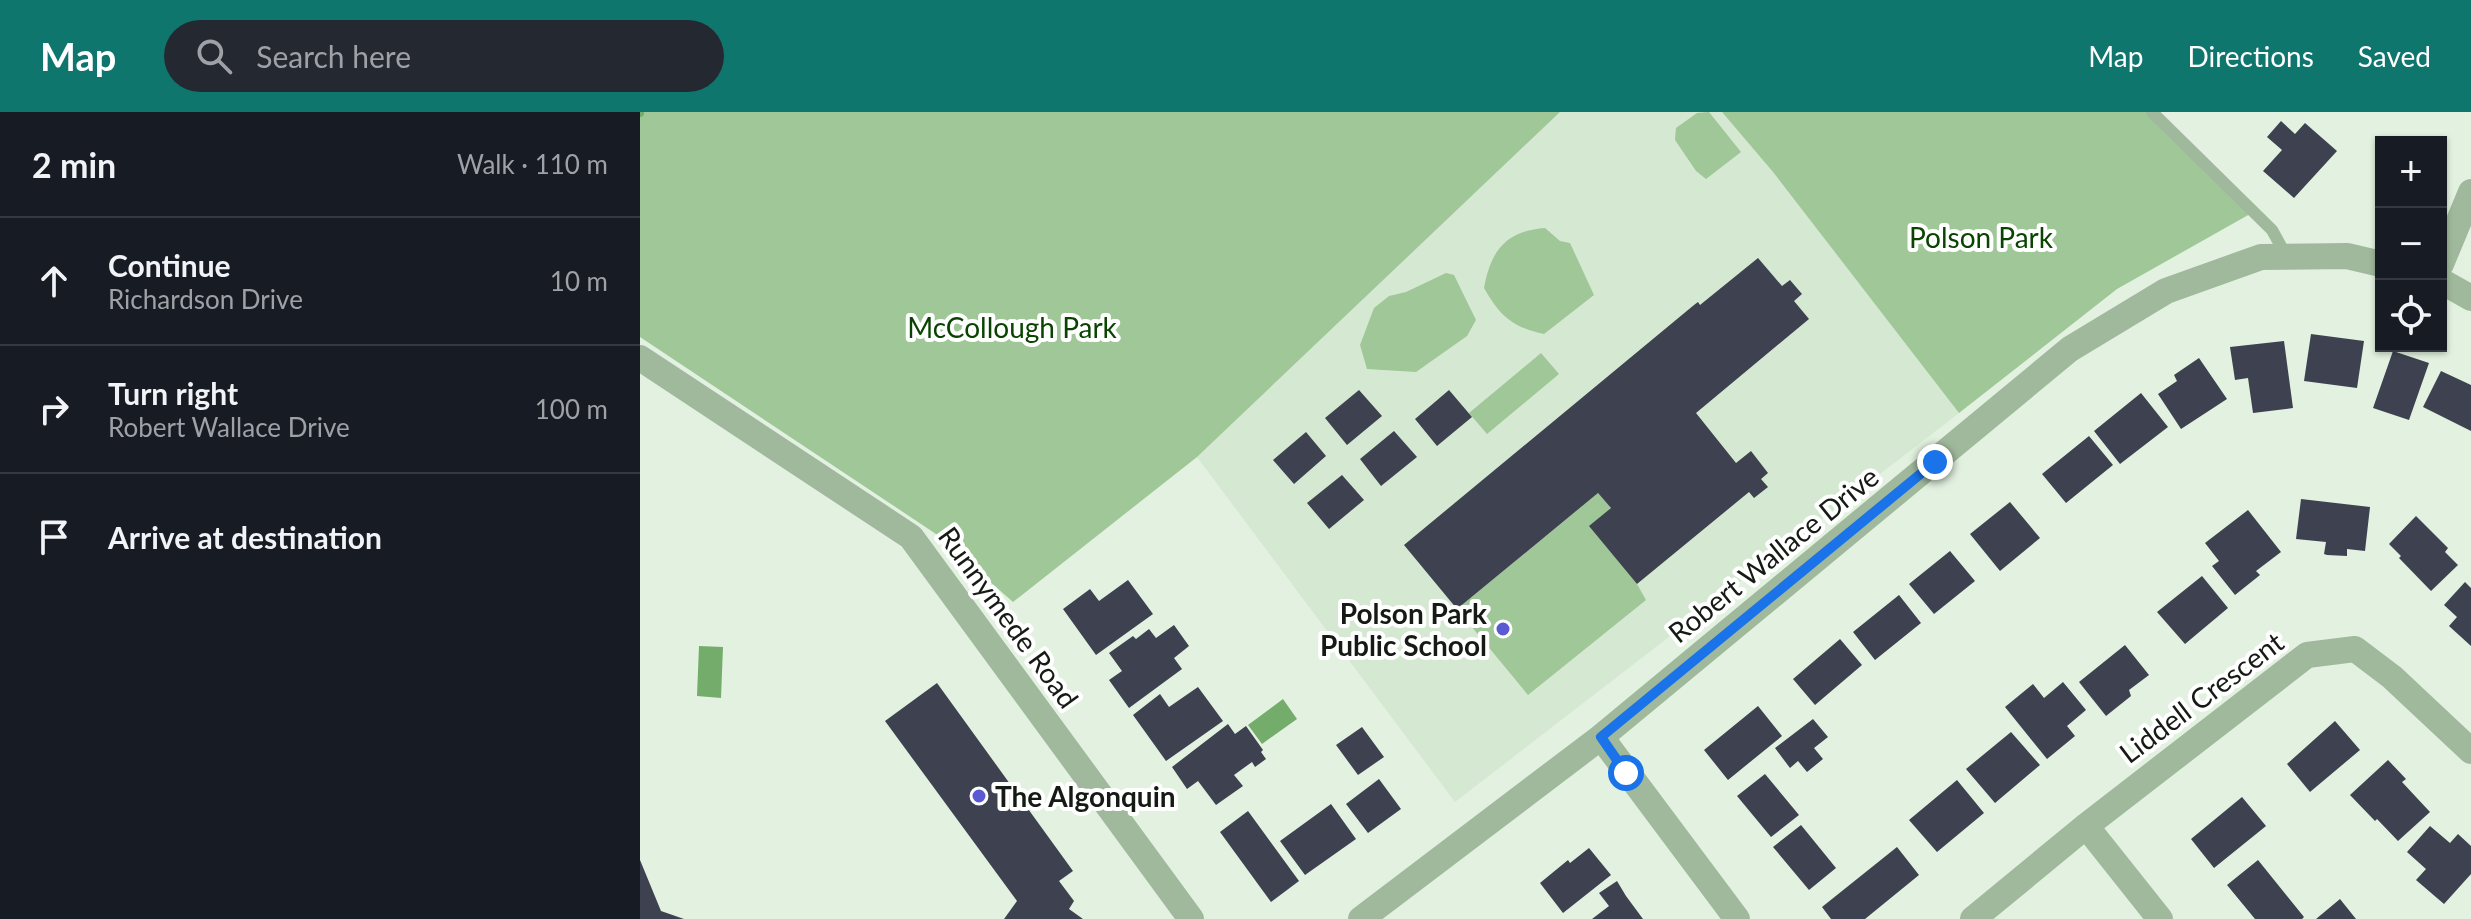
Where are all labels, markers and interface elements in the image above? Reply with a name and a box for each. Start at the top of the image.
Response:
search box [164,20,724,92]
text: Map [40,33,116,79]
icon: search [192,34,236,78]
text: Search here [256,38,411,74]
text: Map [2088,39,2143,73]
text: Directions [2187,39,2314,73]
text: Saved [2358,39,2431,73]
map controls [2375,136,2447,352]
button: + [2375,136,2447,208]
text: 2 min [32,144,116,185]
text: Walk · 110 m [457,148,608,180]
button: − [2375,208,2447,280]
park label: Polson Park [1909,220,2054,254]
text: Continue [108,247,231,283]
icon: ahead [32,259,76,303]
text: 10 m [550,265,608,297]
button: locate [2375,280,2447,352]
text: Richardson Drive [108,283,303,315]
park label: McCollough Park [907,310,1118,344]
text: Turn right [108,375,238,411]
icon: right [32,387,76,431]
text: 100 m [535,393,608,425]
text: Robert Wallace Drive [108,411,350,443]
route end [1917,444,1953,480]
street label: Robert Wallace Drive [1661,459,1885,649]
icon: arrive [32,515,76,559]
text: Arrive at destination [108,519,382,555]
street label: Runnymede Road [932,520,1086,714]
place label: Polson Park Public School [1320,596,1487,662]
marker: Polson Park Public School [1494,620,1512,638]
street label: Liddell Crescent [2112,624,2290,770]
route start [1608,755,1644,791]
place label: The Algonquin [995,779,1176,813]
marker: The Algonquin [970,787,988,805]

